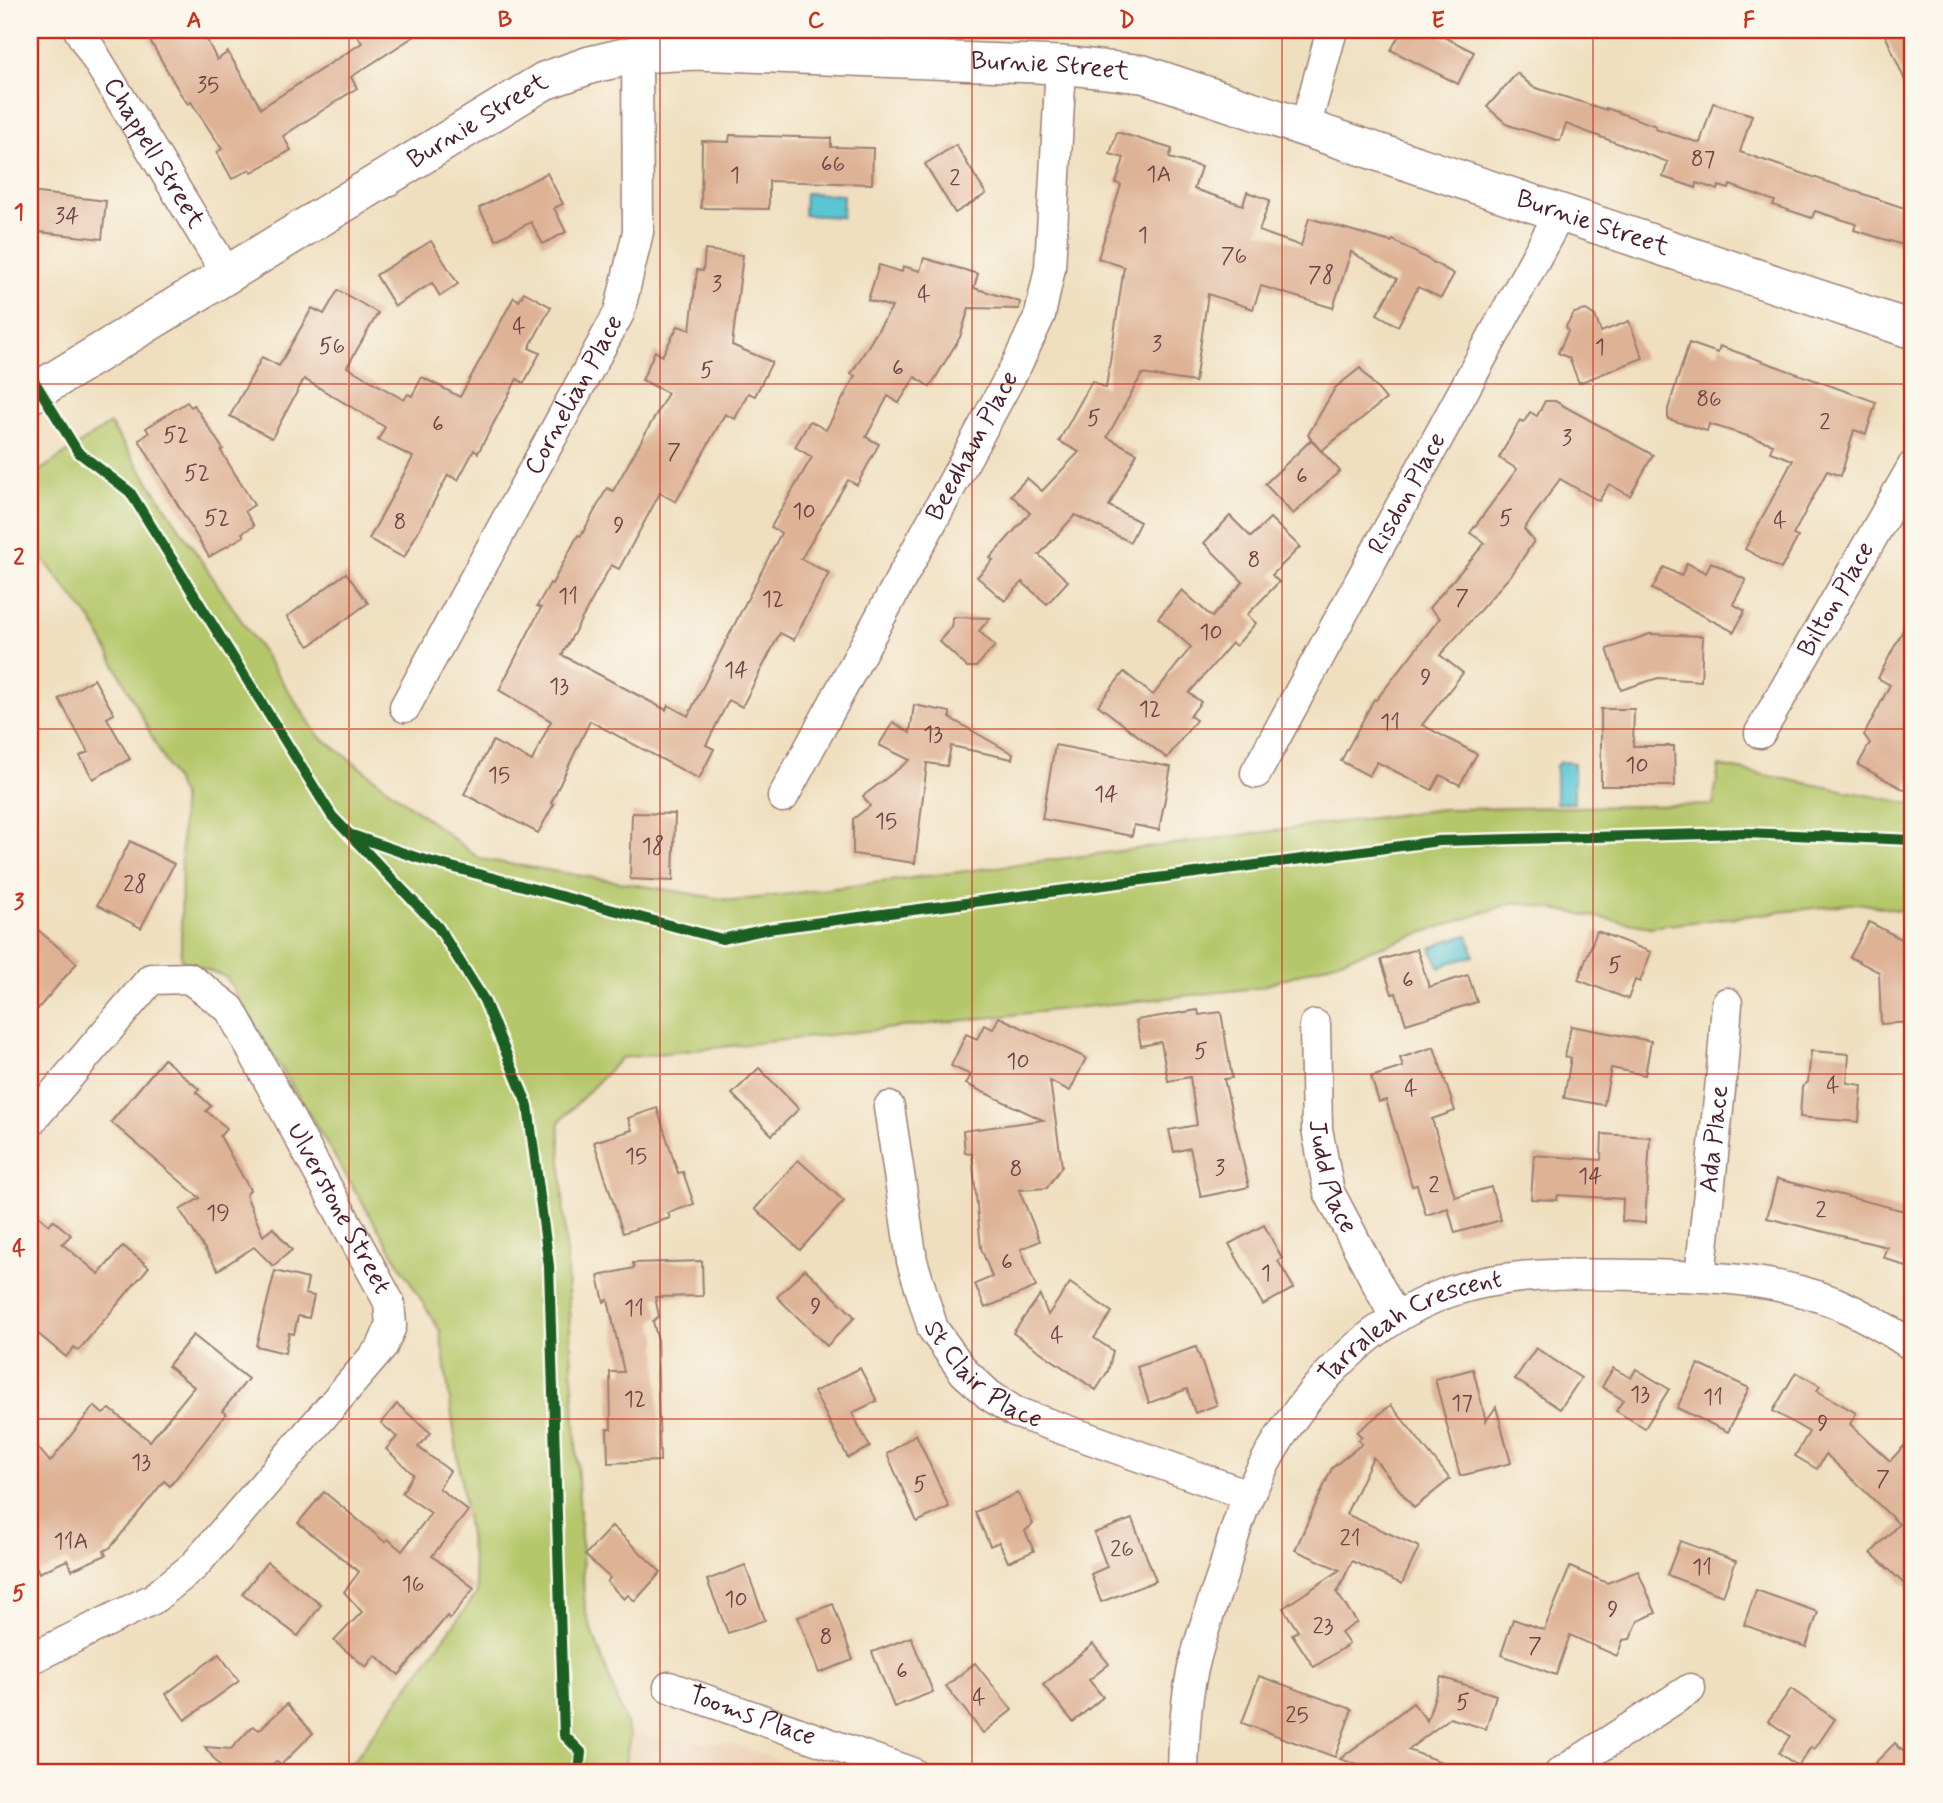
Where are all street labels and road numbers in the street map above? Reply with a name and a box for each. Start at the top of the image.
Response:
street label: Burnie Street [970,45,1131,89]
street label: Burnie Street [401,65,555,177]
street label: Chappell Street [95,71,213,235]
street label: Burnie Street [1512,182,1674,265]
street label: Cornelian Place [517,309,632,481]
street label: Beedham Place [918,365,1027,527]
street label: Risdon Place [1361,426,1455,561]
street label: Bilton Place [1790,536,1883,663]
street label: Ada Place [1692,1083,1737,1194]
street label: Ulverstone Street [278,1117,399,1300]
street label: Judd Place [1300,1120,1365,1240]
street label: Tarraleah Crescent [1311,1263,1504,1391]
street label: St Clair Place [915,1317,1047,1437]
street label: Tooms Place [684,1678,820,1755]

